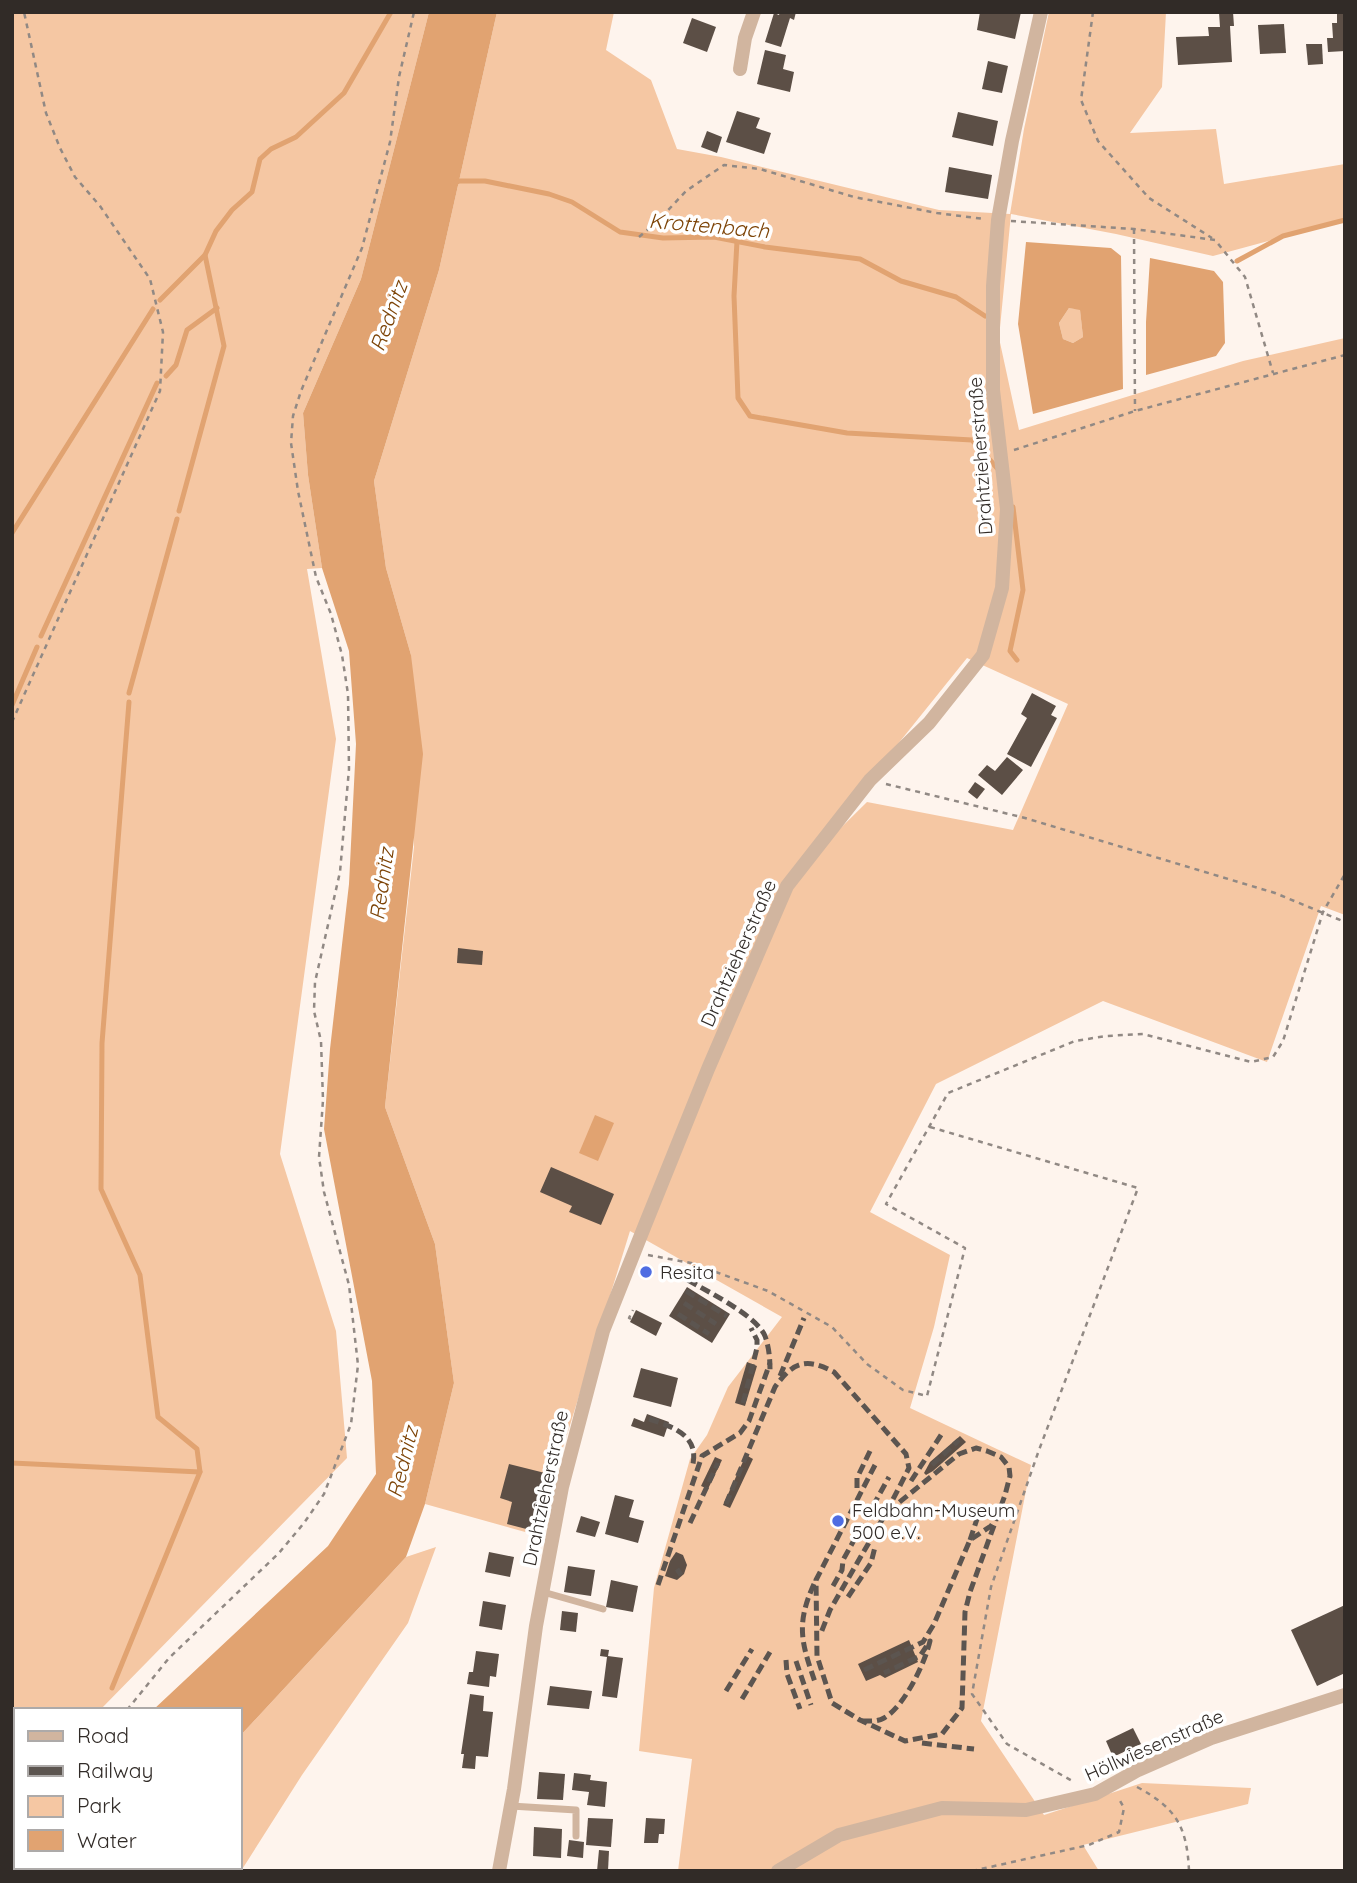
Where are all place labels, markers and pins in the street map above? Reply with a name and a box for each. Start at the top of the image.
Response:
place label: Resita [660,1260,714,1284]
marker: Resita [638,1264,654,1280]
place label: Feldbahn-Museum 500 e.V. [852,1498,1015,1544]
marker: Feldbahn-Museum 500 e.V. [830,1513,846,1529]

